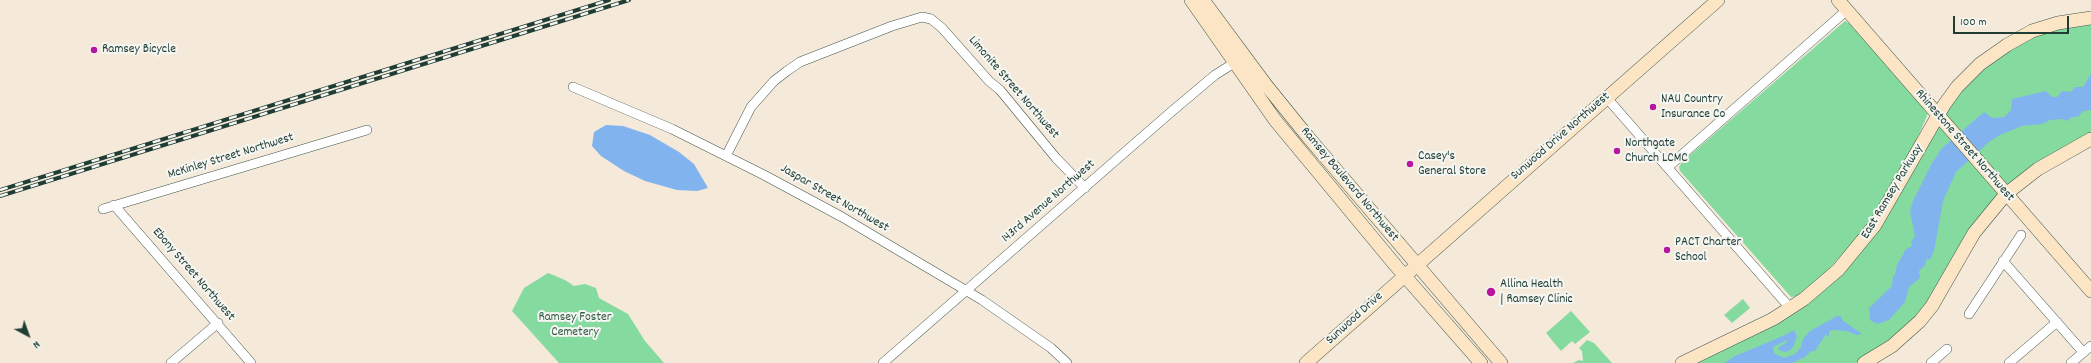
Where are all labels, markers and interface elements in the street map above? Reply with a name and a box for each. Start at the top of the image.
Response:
scale bar [1955,8,2071,34]
text: 100 m [1960,14,1987,31]
street label: Limonite Street Northwest [964,33,1062,143]
place label: Ramsey Bicycle [102,42,176,58]
marker: Ramsey Bicycle [89,45,99,55]
street label: Rhinestone Street Northwest [1911,87,2017,205]
street label: Sunwood Drive Northwest [1508,90,1614,184]
place label: NAU Country Insurance Co [1661,92,1725,123]
marker: NAU Country Insurance Co [1648,102,1658,112]
street label: Ramsey Boulevard Northwest [1297,125,1401,245]
street label: McKinley Street Northwest [166,130,296,184]
place label: Northgate Church LCMC [1625,136,1688,167]
street label: East Ramsey Parkway [1859,142,1927,242]
marker: Northgate Church LCMC [1612,146,1622,156]
place label: Casey's General Store [1418,149,1486,180]
street label: 143rd Avenue Northwest [999,157,1099,247]
marker: Casey's General Store [1405,159,1415,169]
street label: Jaspar Street Northwest [777,162,891,236]
street label: Ebony Street Northwest [148,225,238,325]
place label: PACT Charter School [1675,235,1741,266]
marker: PACT Charter School [1662,245,1672,255]
place label: Allina Health | Ramsey Clinic [1500,277,1573,308]
marker: Allina Health | Ramsey Clinic [1485,286,1497,298]
street label: Sunwood Drive [1323,289,1387,349]
park label: Ramsey Foster Cemetery [538,310,612,341]
north arrow [8,315,48,355]
text: N [29,336,43,352]

